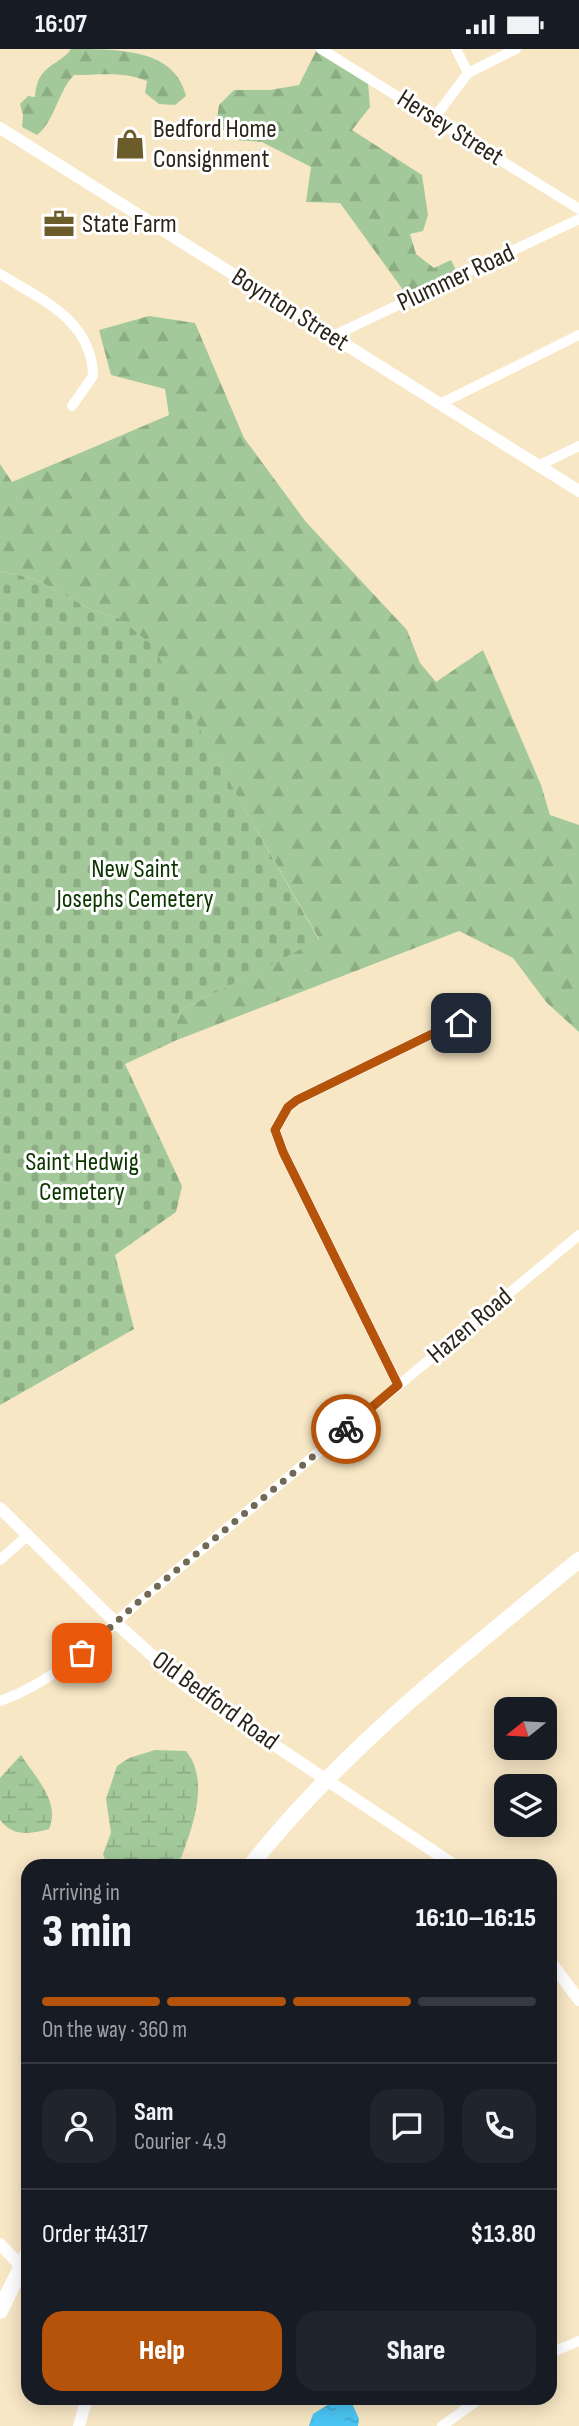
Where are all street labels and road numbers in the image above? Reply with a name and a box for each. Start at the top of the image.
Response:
street label: Hersey Street [391,83,509,173]
street label: Plummer Road [393,237,519,319]
street label: Boynton Street [226,262,354,358]
street label: Hazen Road [421,1282,519,1370]
street label: Old Bedford Road [146,1645,284,1757]

